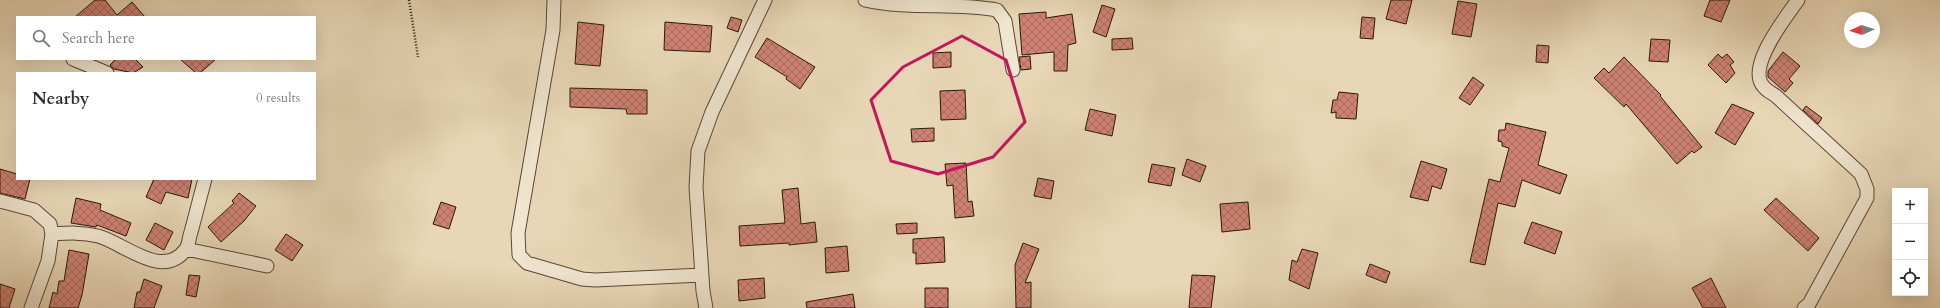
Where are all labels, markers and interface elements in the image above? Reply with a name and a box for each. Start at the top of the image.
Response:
north arrow [1844,12,1880,48]
search box [16,16,316,60]
icon: search [30,27,52,49]
text: Search here [62,28,135,48]
text: Nearby [32,87,89,110]
text: 0 results [256,89,300,107]
map controls [1892,188,1928,296]
button: + [1892,188,1928,224]
button: − [1892,224,1928,260]
button: locate [1892,260,1928,296]

